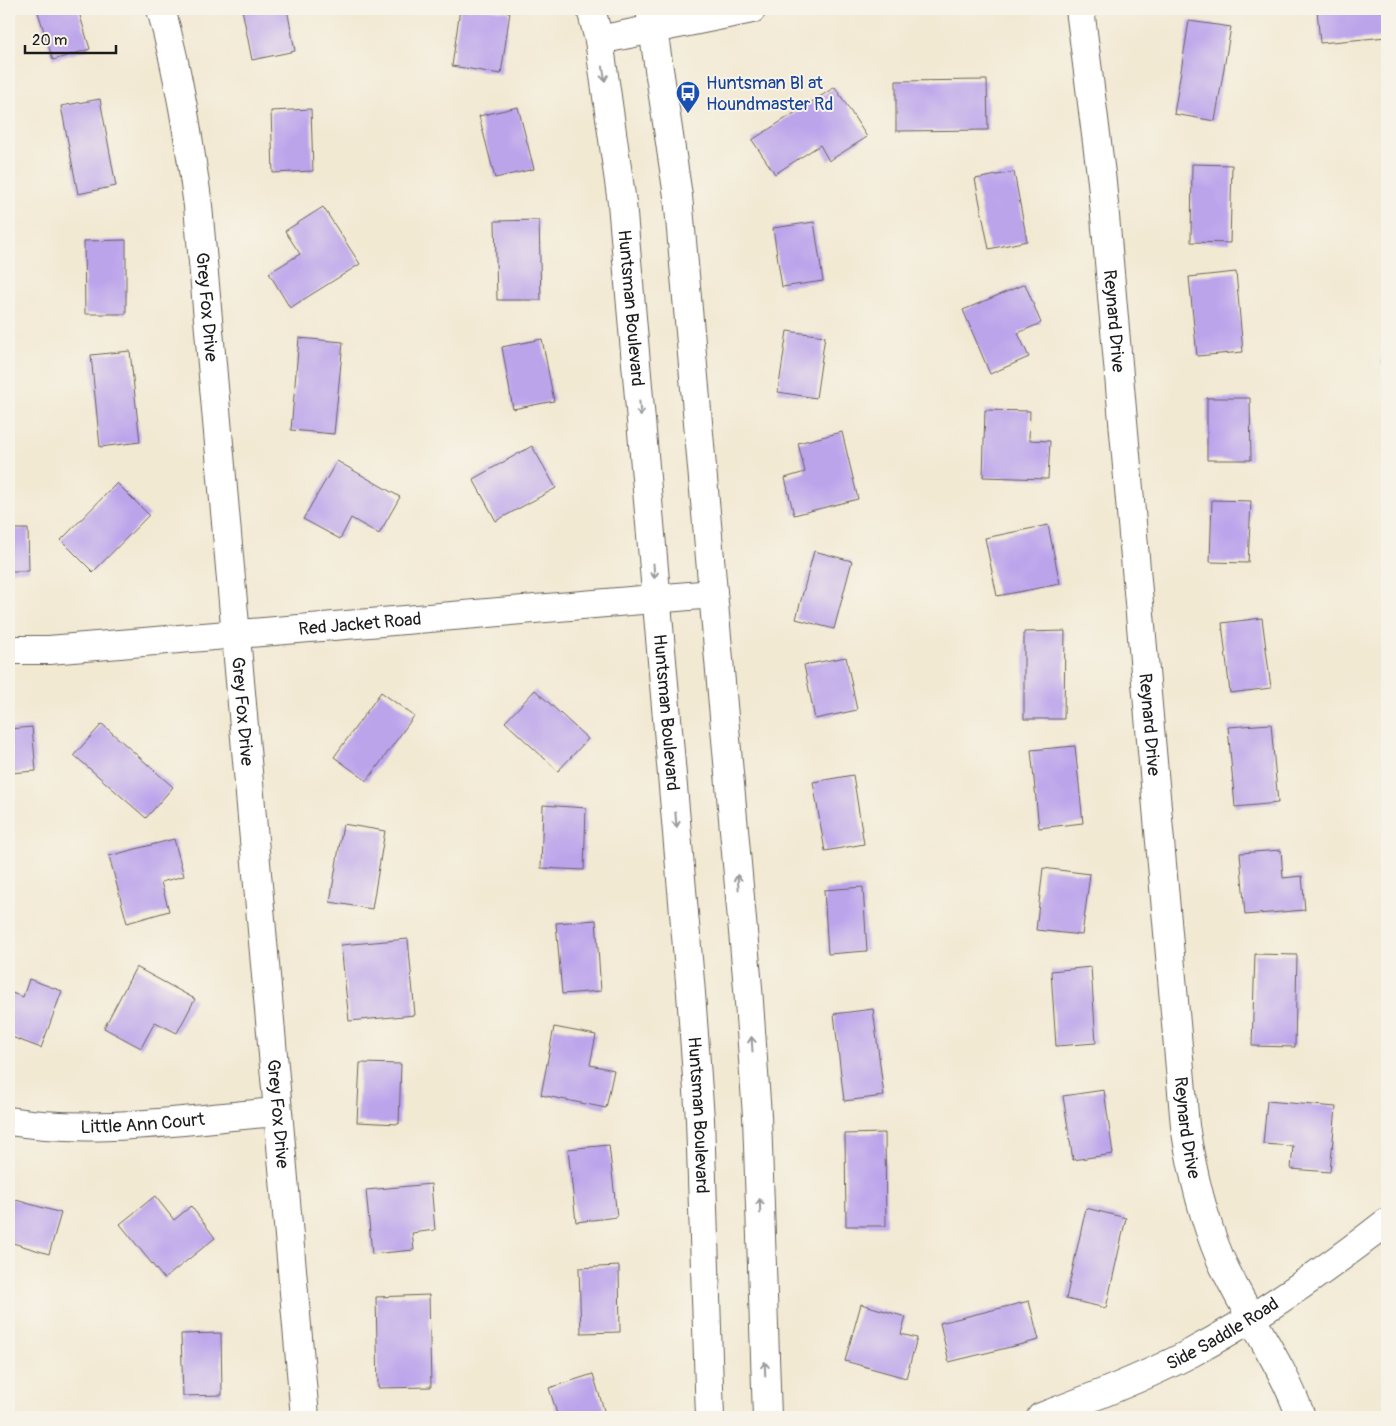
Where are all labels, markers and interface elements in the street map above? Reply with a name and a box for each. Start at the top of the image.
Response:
scale bar [25,22,116,54]
text: 20 m [32,31,67,50]
one-way arrow [599,65,609,81]
place label: Huntsman Bl at Houndmaster Rd [706,72,833,116]
bus stop icon: Huntsman Bl at Houndmaster Rd [675,80,701,114]
street label: Huntsman Boulevard [613,229,649,387]
street label: Grey Fox Drive [191,252,223,363]
street label: Reynard Drive [1098,269,1130,373]
one-way arrow [635,401,644,417]
one-way arrow [649,563,658,579]
street label: Red Jacket Road [298,607,422,640]
street label: Huntsman Boulevard [648,633,685,792]
street label: Grey Fox Drive [226,656,259,767]
street label: Reynard Drive [1134,672,1166,777]
one-way arrow [671,812,680,828]
one-way arrow [734,874,743,890]
street label: Huntsman Boulevard [683,1036,714,1194]
one-way arrow [747,1036,756,1052]
street label: Grey Fox Drive [262,1058,294,1169]
street label: Reynard Drive [1169,1076,1206,1181]
street label: Little Ann Court [80,1107,207,1138]
one-way arrow [755,1198,765,1214]
street label: Side Saddle Road [1162,1292,1283,1375]
one-way arrow [760,1361,769,1377]

